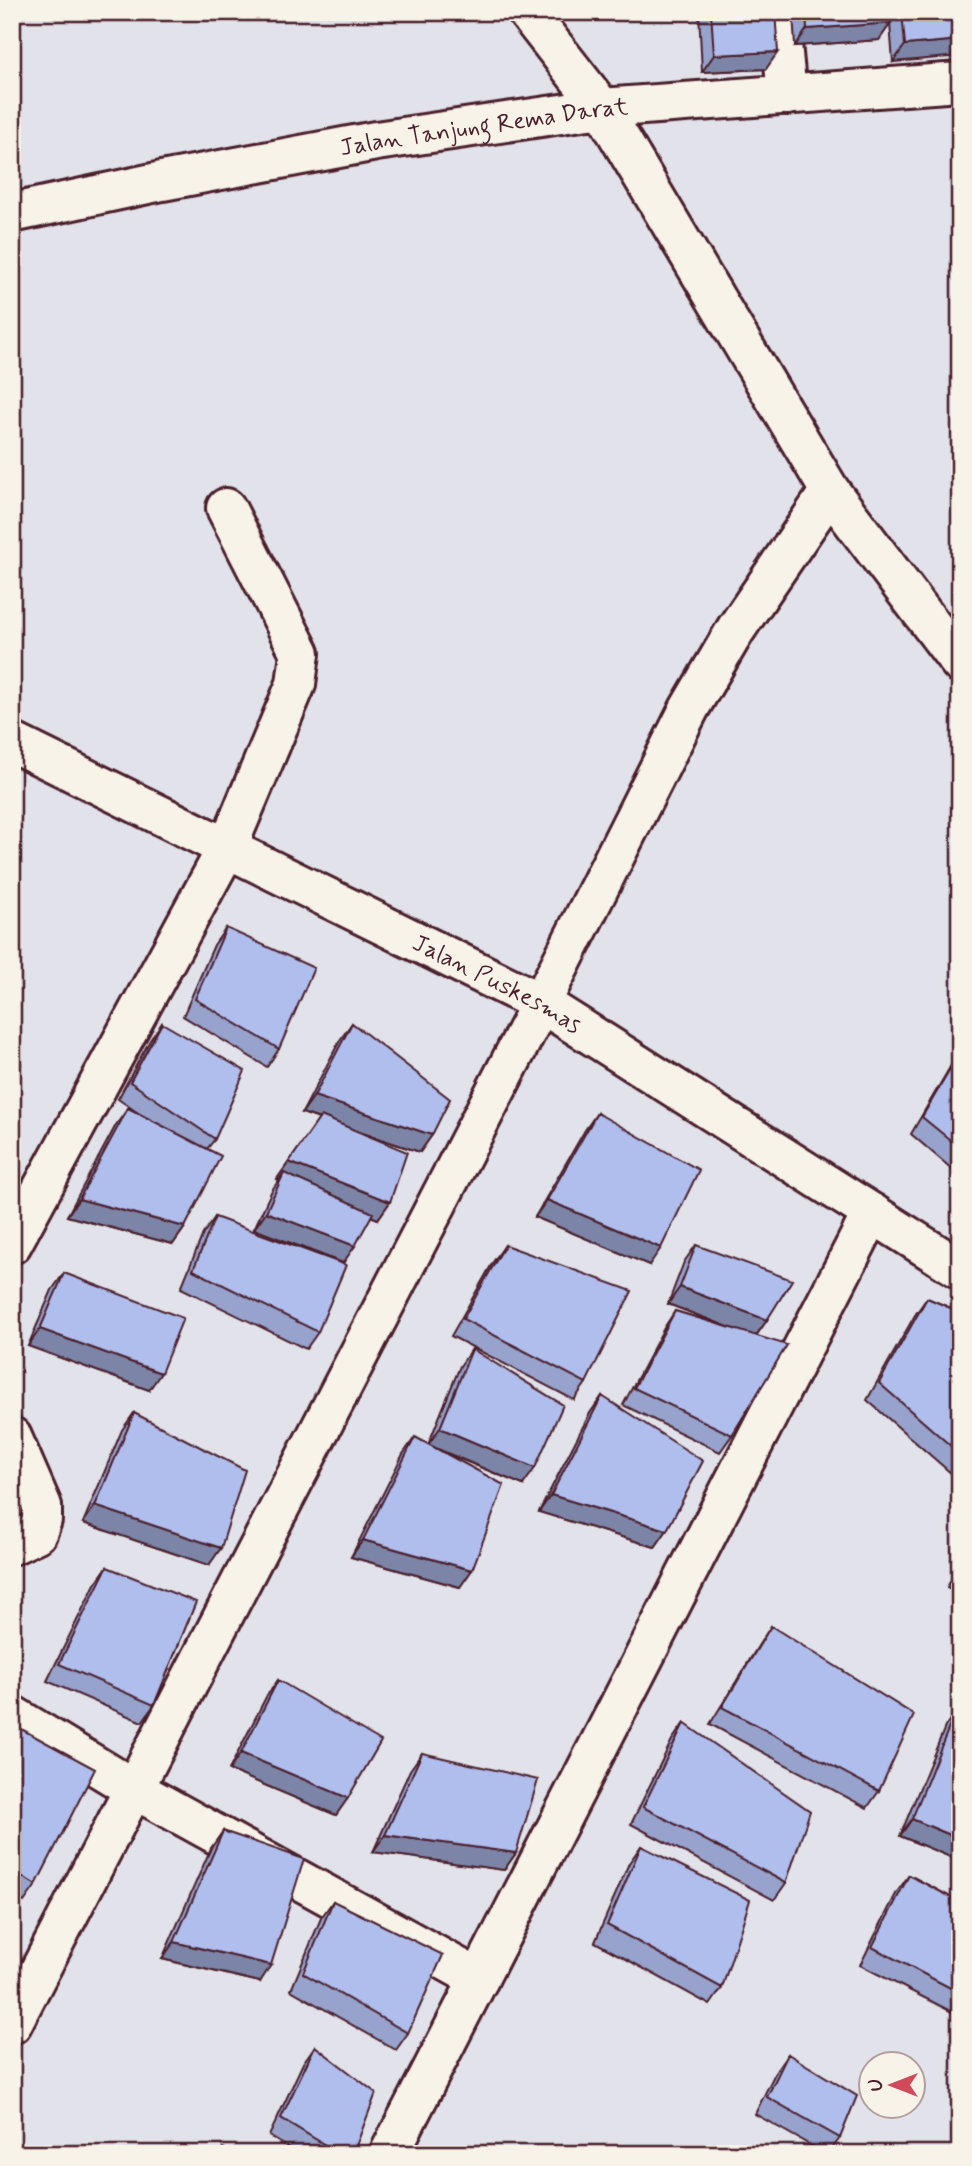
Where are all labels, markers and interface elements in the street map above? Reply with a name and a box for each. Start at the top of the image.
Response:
street label: Jalan Tanjung Rema Darat [337,92,629,164]
street label: Jalan Puskesmas [407,928,587,1042]
north arrow [856,2050,926,2120]
text: U [864,2079,889,2091]

